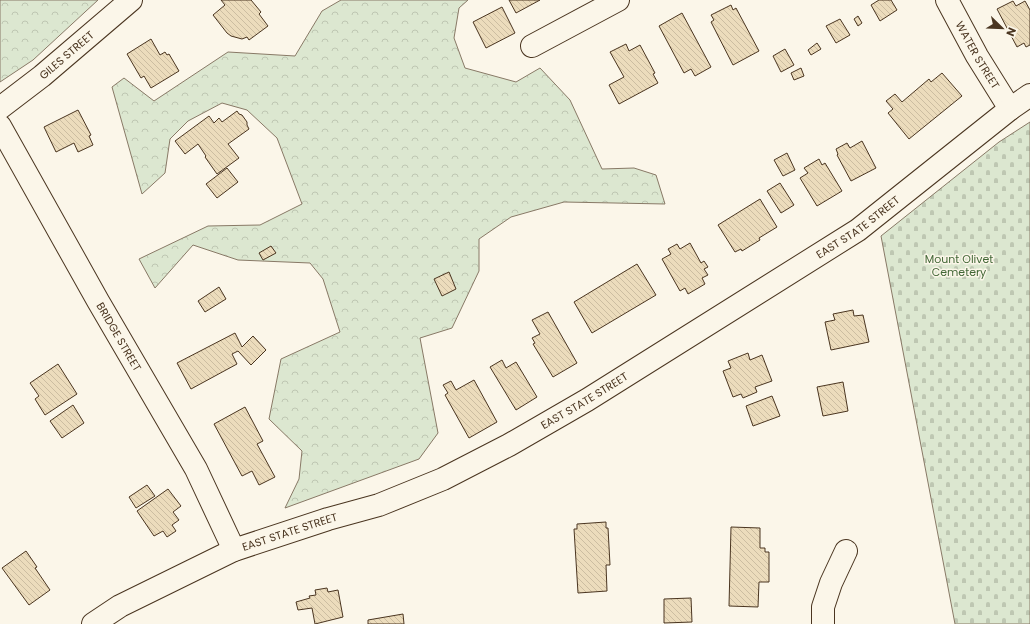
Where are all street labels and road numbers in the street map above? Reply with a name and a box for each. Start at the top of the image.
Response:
street label: WATER STREET [952,18,1004,92]
street label: GILES STREET [36,27,97,83]
street label: EAST STATE STREET [813,192,903,262]
street label: BRIDGE STREET [92,299,145,374]
street label: EAST STATE STREET [538,368,631,433]
street label: EAST STATE STREET [240,509,339,555]

